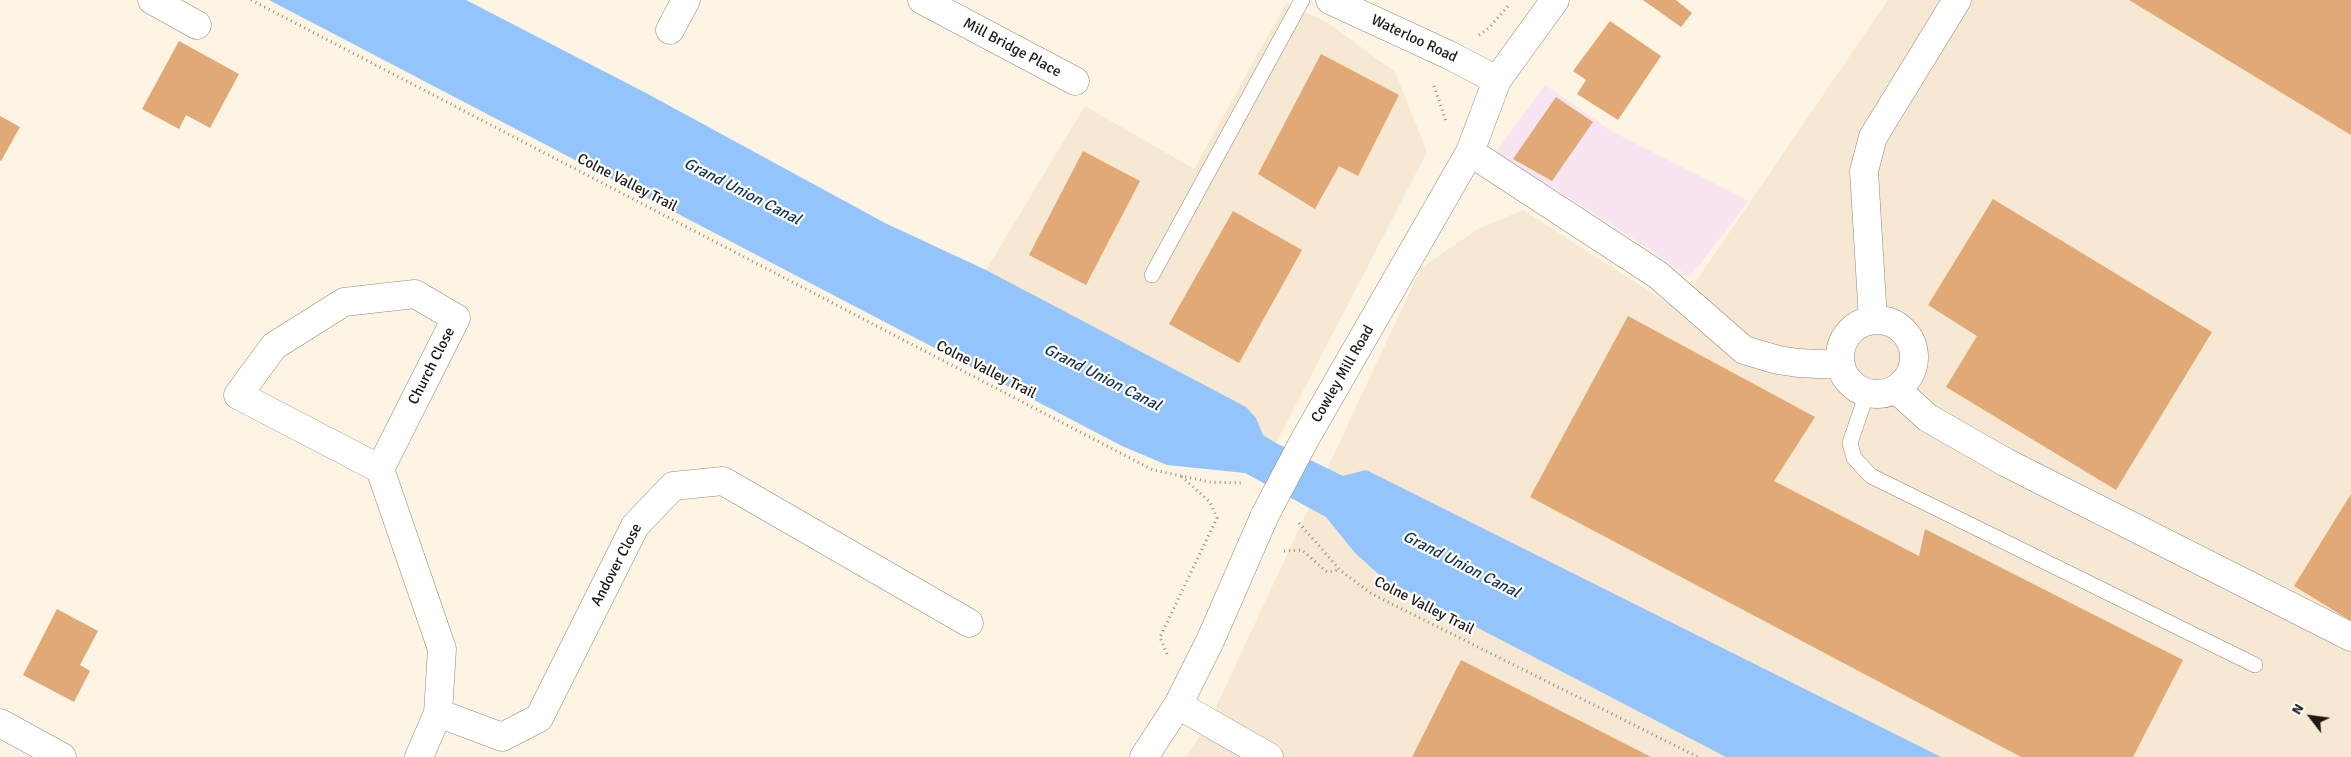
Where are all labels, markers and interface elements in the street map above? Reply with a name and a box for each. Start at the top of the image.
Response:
street label: Waterloo Road [1368,11,1460,67]
street label: Mill Bridge Place [960,15,1064,81]
street label: Colne Valley Trail [574,150,680,216]
water label: Grand Union Canal [680,154,804,230]
street label: Cowley Mill Road [1308,322,1378,426]
street label: Church Close [405,324,459,408]
street label: Colne Valley Trail [933,337,1039,403]
water label: Grand Union Canal [1040,340,1164,416]
street label: Andover Close [588,521,646,609]
water label: Grand Union Canal [1399,527,1523,603]
street label: Colne Valley Trail [1371,573,1477,639]
north arrow [2286,692,2336,742]
text: N [2288,701,2307,718]

